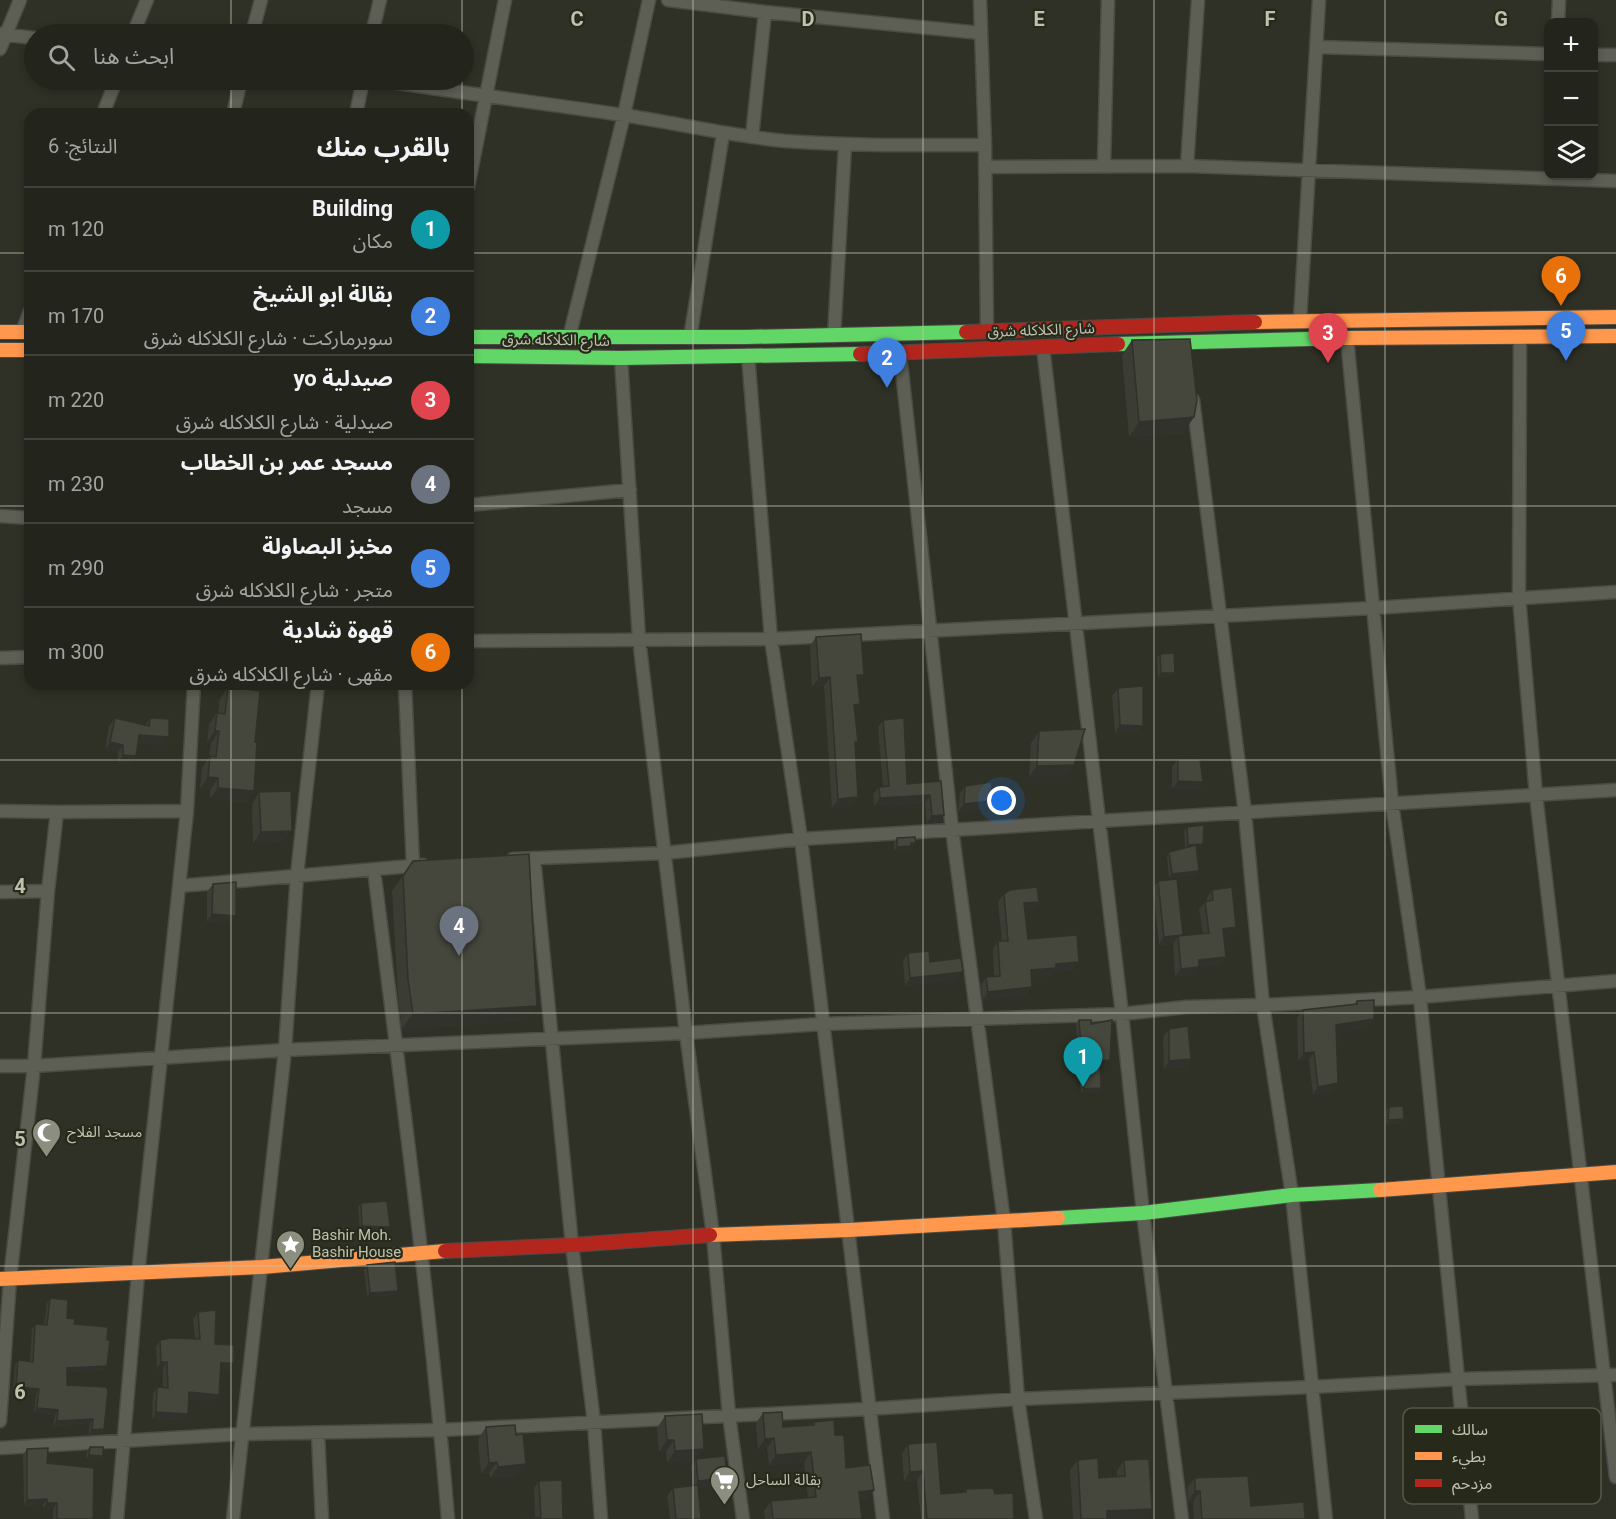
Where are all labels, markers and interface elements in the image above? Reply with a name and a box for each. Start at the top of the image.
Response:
text: C [570,7,584,31]
text: D [802,7,815,31]
text: E [1033,7,1045,31]
text: F [1265,7,1276,31]
text: G [1494,7,1508,31]
map controls [1544,18,1598,180]
button: + [1544,18,1598,72]
search box [24,24,474,90]
icon: search [45,41,78,74]
text: ابحث هنا [93,44,174,69]
button: − [1544,72,1598,126]
button: layers [1544,126,1598,180]
text: بالقرب منك [317,132,450,162]
text: النتائج: 6 [48,134,118,158]
text: Building [312,196,393,221]
text: 120 m [48,217,104,241]
text: 1 [425,217,436,241]
text: مكان [353,229,393,253]
pin: 6 [1542,256,1580,306]
text: بقالة ابو الشيخ [253,282,393,307]
text: 170 m [48,304,104,328]
text: 2 [425,304,436,328]
pin: 5 [1546,312,1586,361]
pin: 3 [1308,314,1348,363]
street label: شارع الكلاكله شرق [987,319,1095,344]
text: سوبرماركت · شارع الكلاكله شرق [144,326,393,350]
street label: شارع الكلاكله شرق [502,330,610,353]
pin: 2 [868,338,906,388]
text: صيدلية yo [293,366,393,391]
text: 220 m [48,388,104,412]
text: 3 [425,388,436,412]
text: صيدلية · شارع الكلاكله شرق [176,410,393,434]
text: مسجد عمر بن الخطاب [181,450,393,475]
text: 230 m [48,472,104,496]
text: 4 [425,472,436,496]
text: مسجد [342,494,393,518]
text: مخبز البصاولة [262,534,393,559]
text: 290 m [48,556,104,580]
text: 5 [425,556,436,580]
text: متجر · شارع الكلاكله شرق [196,578,393,602]
text: قهوة شادية [283,618,393,643]
text: 300 m [48,640,104,664]
text: 6 [425,640,436,664]
text: مقهى · شارع الكلاكله شرق [189,662,393,686]
your location [987,786,1016,815]
text: 4 [14,874,26,898]
pin: 4 [440,906,478,956]
pin: 1 [1064,1038,1102,1087]
mosque icon: مسجد الفلاح [30,1116,62,1158]
place label: مسجد الفلاح [67,1123,142,1144]
text: 5 [14,1127,26,1151]
place label: Bashir Moh. Bashir House [312,1226,401,1261]
place icon: Bashir Moh. Bashir House [275,1228,307,1270]
text: 6 [14,1380,26,1404]
legend [1403,1408,1601,1504]
text: سالك [1452,1420,1488,1439]
text: بطيء [1452,1447,1486,1469]
supermarket icon: بقالة الساحل [709,1464,741,1506]
place label: بقالة الساحل [746,1471,821,1489]
text: مزدحم [1452,1474,1492,1496]

